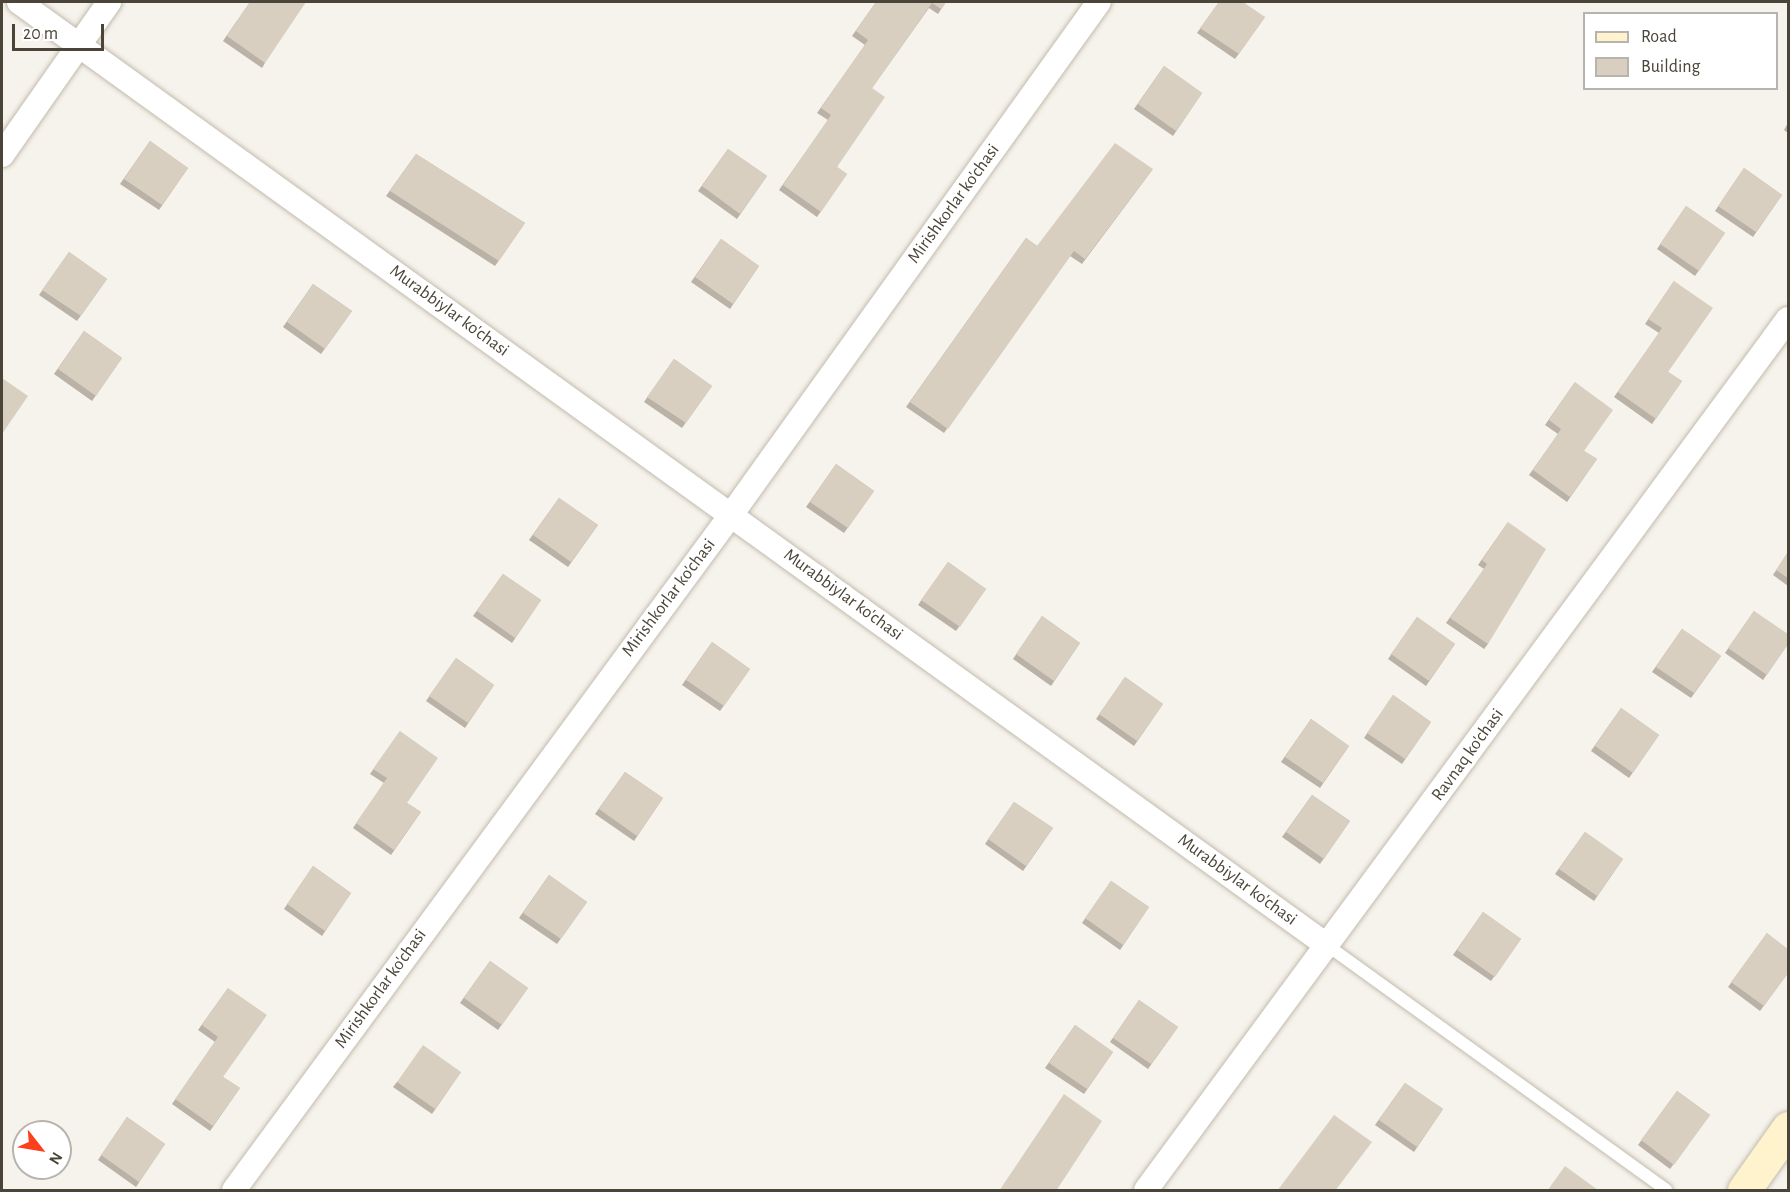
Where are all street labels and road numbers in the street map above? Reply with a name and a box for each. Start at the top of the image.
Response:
street label: Mirishkorlar ko'chasi [903,140,1005,268]
street label: Murabbiylar ko'chasi [385,260,513,362]
street label: Mirishkorlar ko'chasi [618,535,720,661]
street label: Murabbiylar ko'chasi [779,544,907,646]
street label: Ravnaq ko'chasi [1427,705,1509,805]
street label: Murabbiylar ko'chasi [1173,829,1301,931]
street label: Mirishkorlar ko'chasi [330,925,432,1053]

